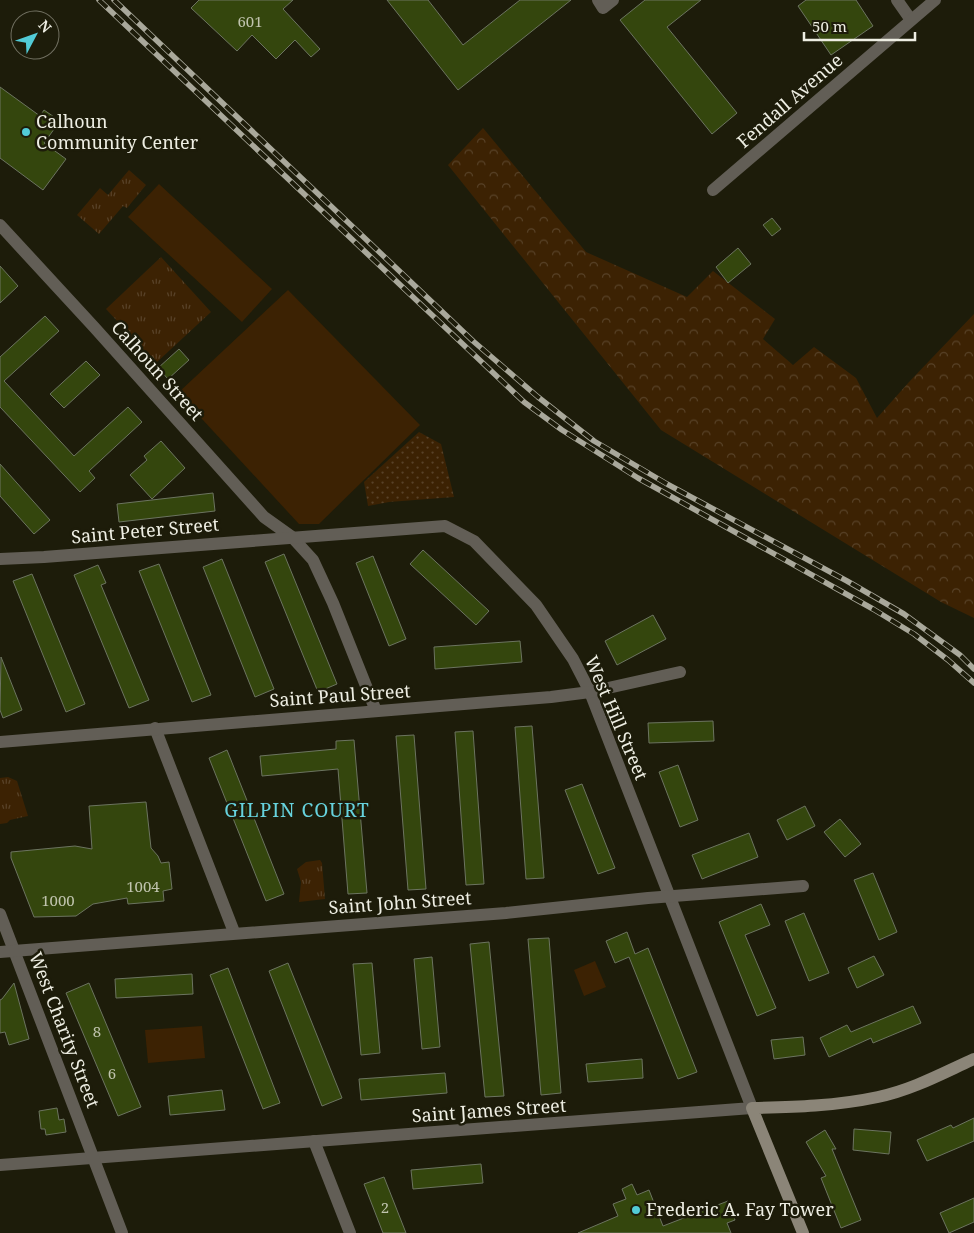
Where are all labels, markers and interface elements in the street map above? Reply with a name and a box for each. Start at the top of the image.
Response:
north arrow [10,10,60,60]
scale bar [804,10,915,42]
house number: 601 [237,11,263,31]
text: N [34,16,56,37]
text: 50 m [812,16,847,36]
street label: Fendall Avenue [731,48,847,153]
place label: Calhoun Community Center [36,109,199,154]
marker: Calhoun Community Center [20,126,32,138]
street label: Calhoun Street [106,315,209,425]
street label: Saint Peter Street [70,512,220,548]
street label: West Hill Street [580,652,654,783]
street label: Saint Paul Street [269,678,411,712]
district label: GILPIN COURT [224,797,370,823]
house number: 1004 [126,876,160,896]
street label: Saint John Street [328,885,472,919]
house number: 1000 [41,890,75,910]
street label: West Charity Street [24,948,106,1111]
house number: 8 [93,1021,101,1041]
house number: 6 [108,1063,116,1083]
street label: Saint James Street [411,1093,567,1127]
house number: 2 [381,1197,389,1217]
place label: Frederic A. Fay Tower [646,1197,834,1221]
marker: Frederic A. Fay Tower [630,1204,642,1216]

